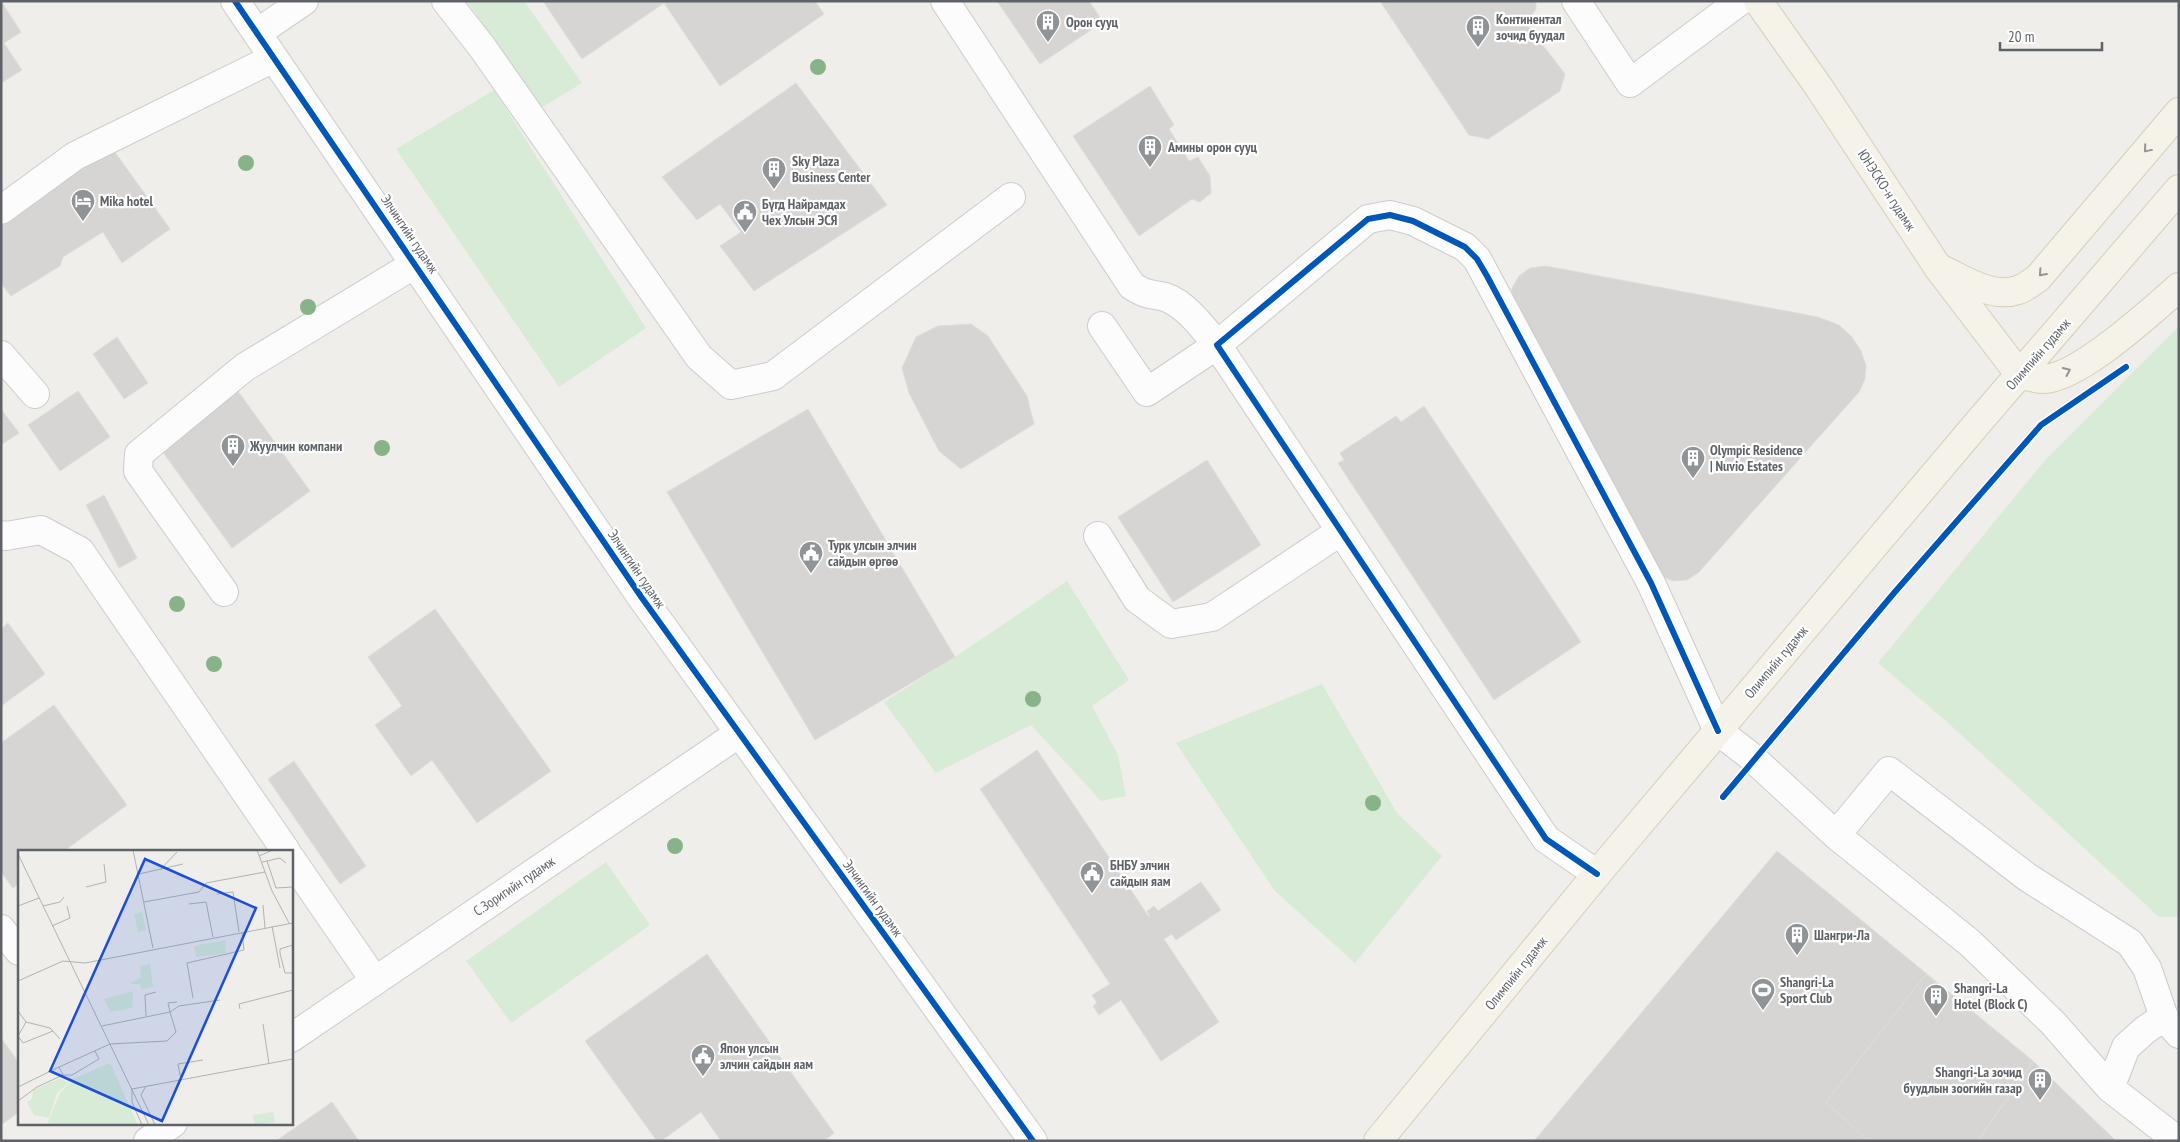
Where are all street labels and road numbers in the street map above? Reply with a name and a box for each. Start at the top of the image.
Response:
street label: ЮНЭСКО-н гудамж [1854,146,1920,235]
street label: Элчингийн гудамж [377,191,443,277]
street label: Олимпийн гудамж [2002,314,2075,394]
street label: Элчингийн гудамж [604,526,670,612]
street label: Олимпийн гудамж [1740,622,1812,702]
street label: С.Зоригийн гудамж [470,852,559,920]
street label: Элчингийн гудамж [839,856,907,940]
street label: Олимпийн гудамж [1481,932,1551,1014]

